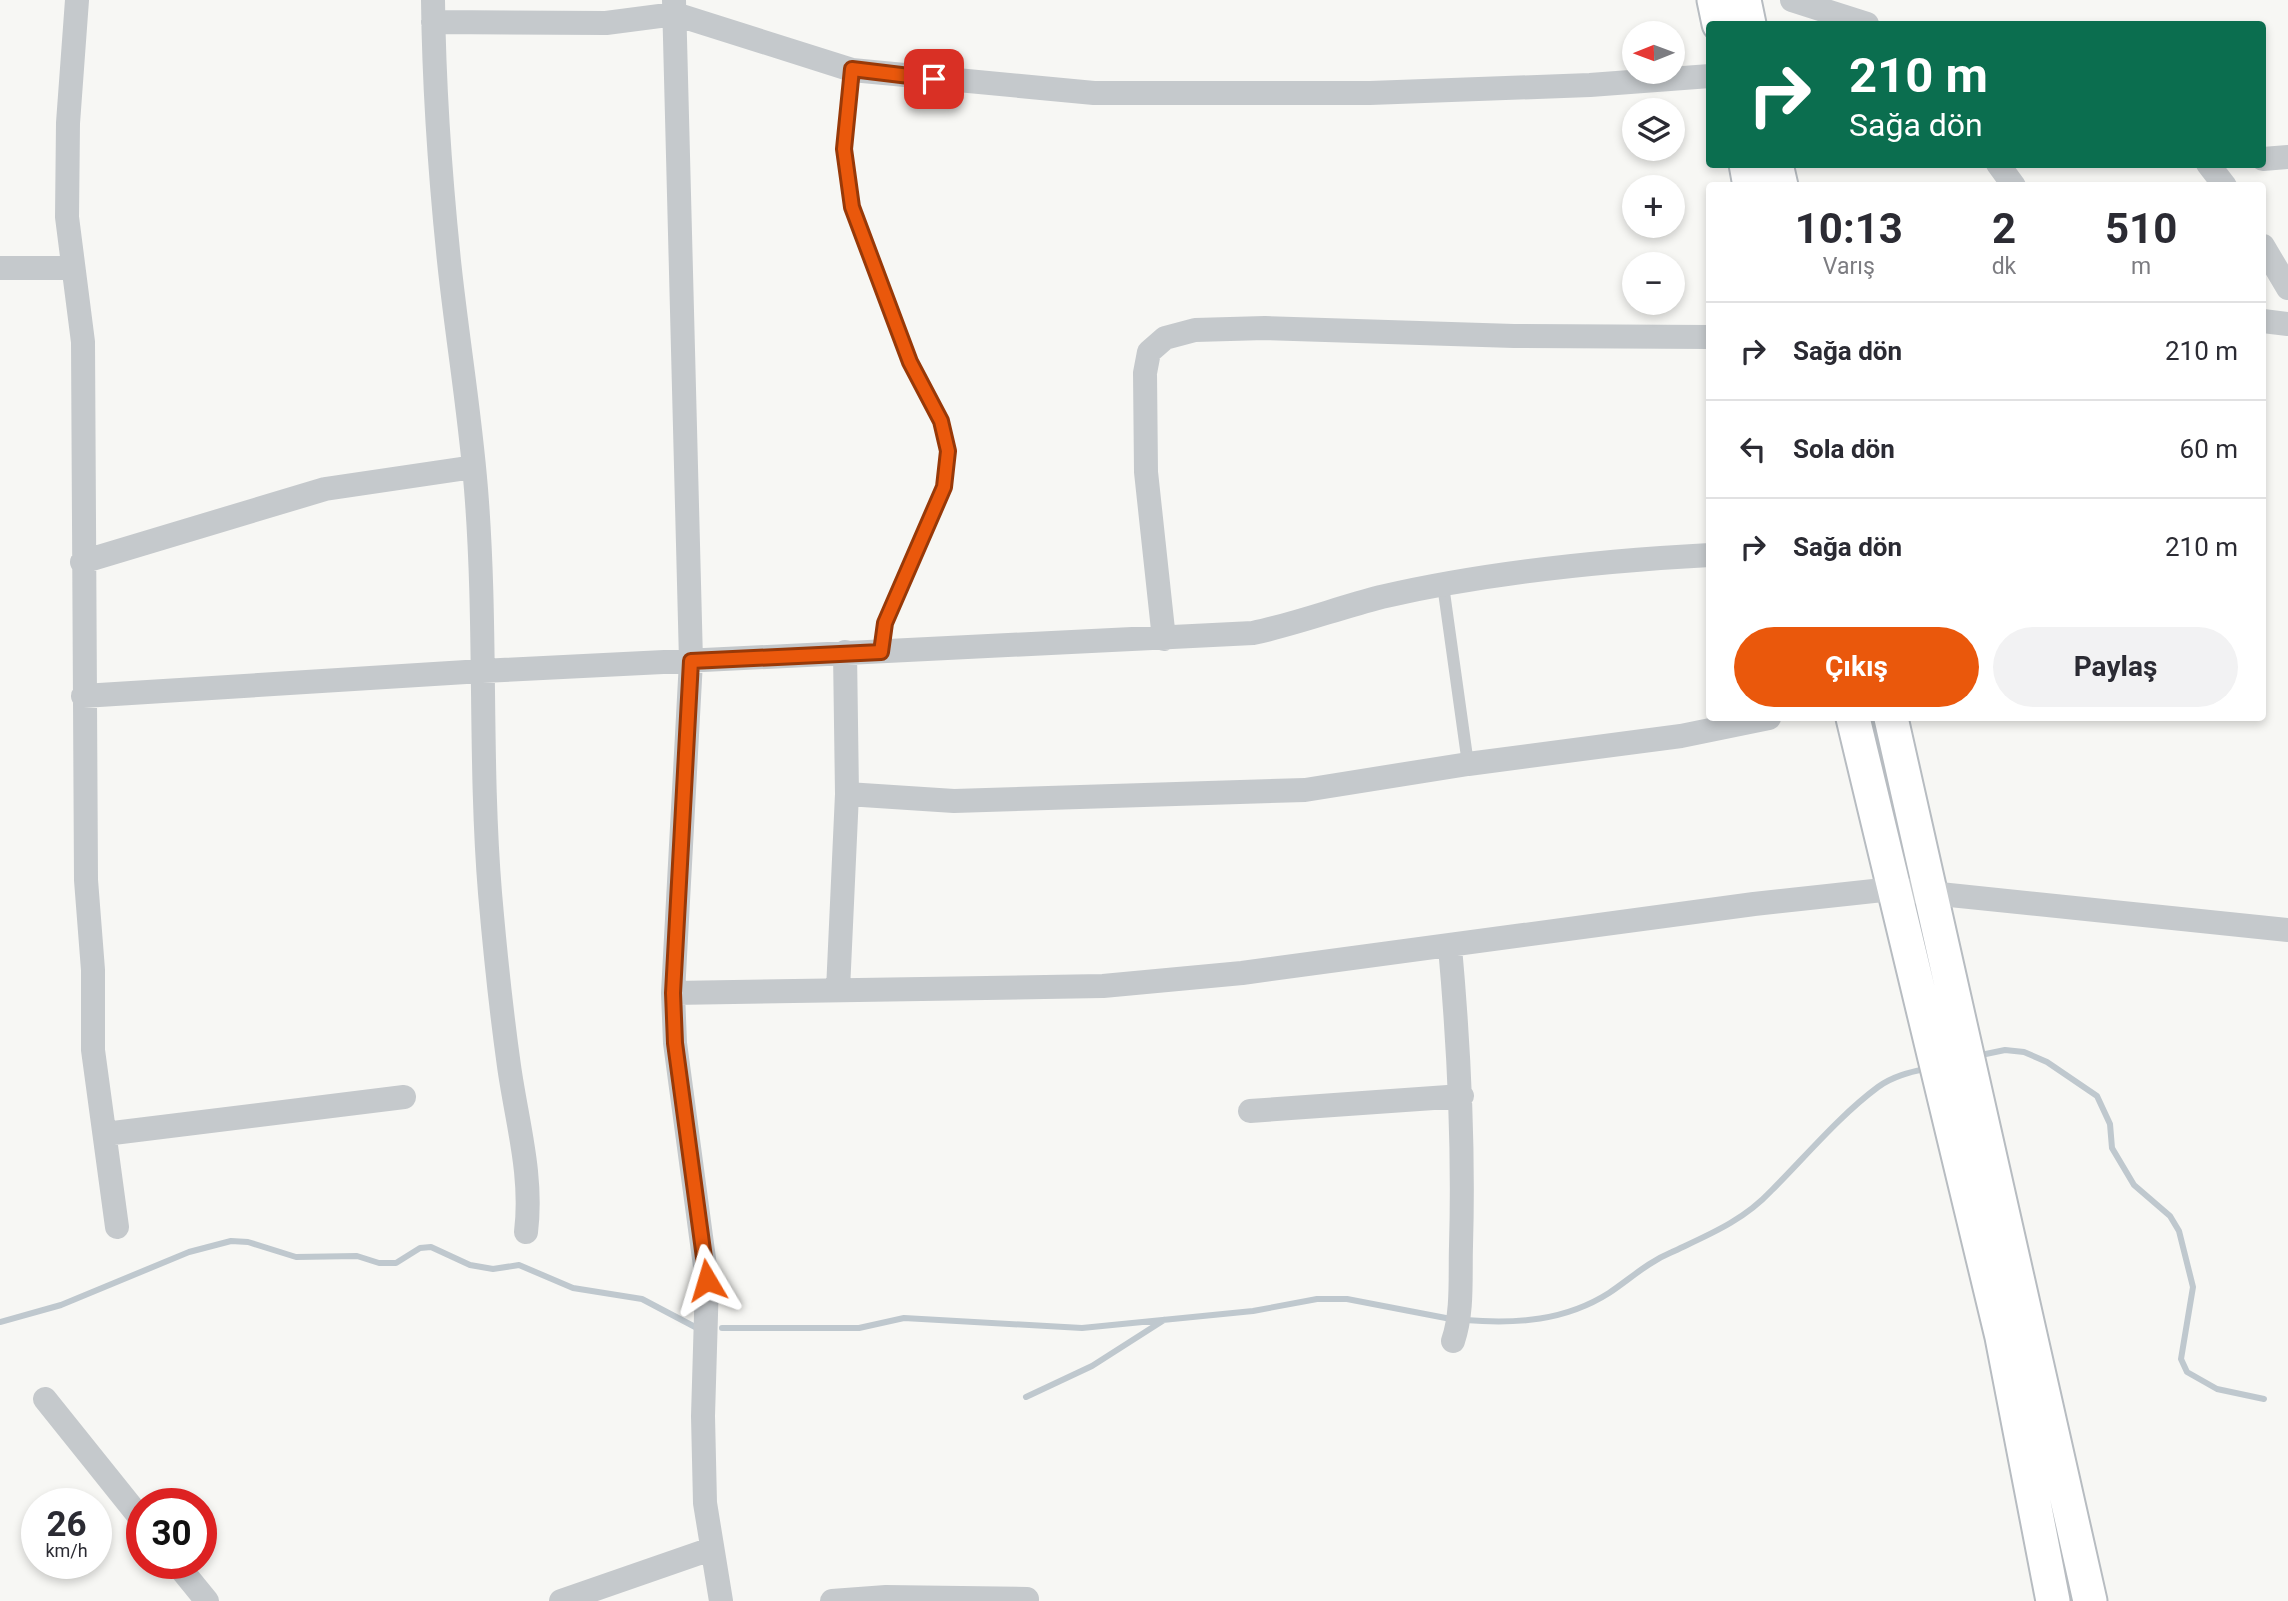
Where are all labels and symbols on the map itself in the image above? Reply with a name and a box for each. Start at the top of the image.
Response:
north arrow [1622,21,1685,84]
pin [904,49,964,109]
position arrow [670,1243,744,1317]
speed limit sign: 30 [126,1488,217,1579]

